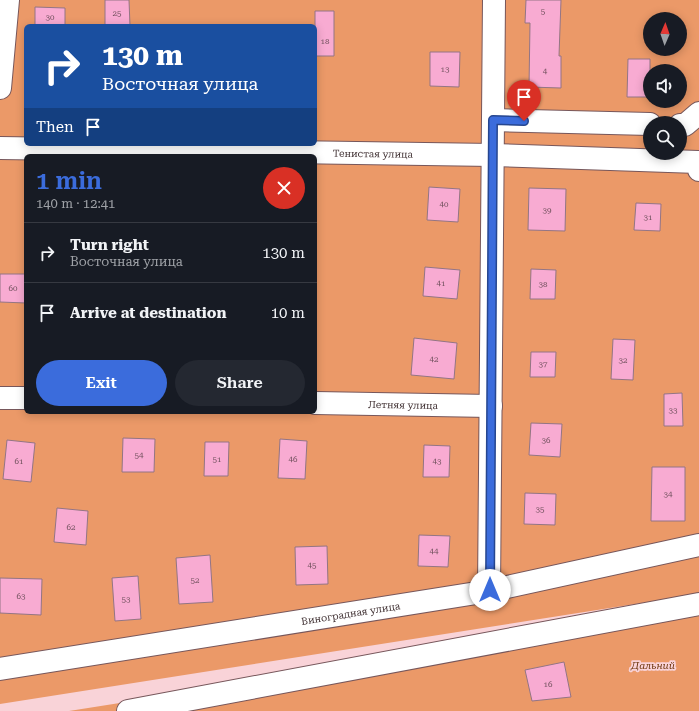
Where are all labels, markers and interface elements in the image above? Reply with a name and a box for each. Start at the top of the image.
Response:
house number: 5 [541,7,546,16]
house number: 25 [113,9,122,18]
north arrow [643,12,687,56]
map controls [643,12,687,160]
house number: 30 [46,13,55,22]
house number: 18 [321,37,330,46]
text: 130 m [102,39,183,72]
icon: right [36,40,88,92]
button: sound [643,64,687,108]
house number: 13 [441,65,450,74]
house number: 4 [543,67,548,76]
text: Восточная улица [102,73,258,94]
pin [507,80,541,121]
icon: arrive [513,86,535,108]
icon: arrive [82,116,104,138]
button: search [643,116,687,160]
text: Then [36,118,74,136]
street label: Тенистая улица [333,148,414,160]
text: 1 min [36,167,102,195]
button: close [263,167,305,209]
text: 140 m · 12:41 [36,196,115,211]
house number: 40 [440,200,449,209]
house number: 39 [543,206,552,215]
house number: 31 [644,213,653,222]
text: Turn right [70,236,149,254]
icon: right [36,242,58,264]
text: 130 m [262,244,305,262]
text: Восточная улица [70,254,183,269]
house number: 41 [437,279,446,288]
house number: 38 [539,280,548,289]
house number: 60 [9,284,18,293]
icon: arrive [36,302,58,324]
text: Arrive at destination [70,304,226,322]
text: 10 m [271,304,305,322]
house number: 42 [430,355,439,364]
house number: 32 [619,356,628,365]
button: Exit [36,360,167,406]
button: Share [175,360,305,406]
house number: 37 [539,360,548,369]
street label: Летняя улица [368,399,439,411]
house number: 33 [669,406,678,415]
house number: 36 [542,436,551,445]
house number: 54 [135,451,144,460]
house number: 51 [213,455,222,464]
house number: 46 [289,455,298,464]
house number: 61 [15,457,24,466]
house number: 43 [433,457,442,466]
house number: 34 [664,490,673,499]
house number: 35 [536,505,545,514]
house number: 62 [67,523,76,532]
house number: 44 [430,547,439,556]
house number: 45 [308,561,317,570]
position arrow [469,569,511,611]
house number: 52 [191,576,200,585]
house number: 63 [17,592,26,601]
house number: 53 [122,595,131,604]
street label: Виноградная улица [300,600,402,627]
park label: Дальний [630,660,675,671]
house number: 16 [544,680,553,689]

